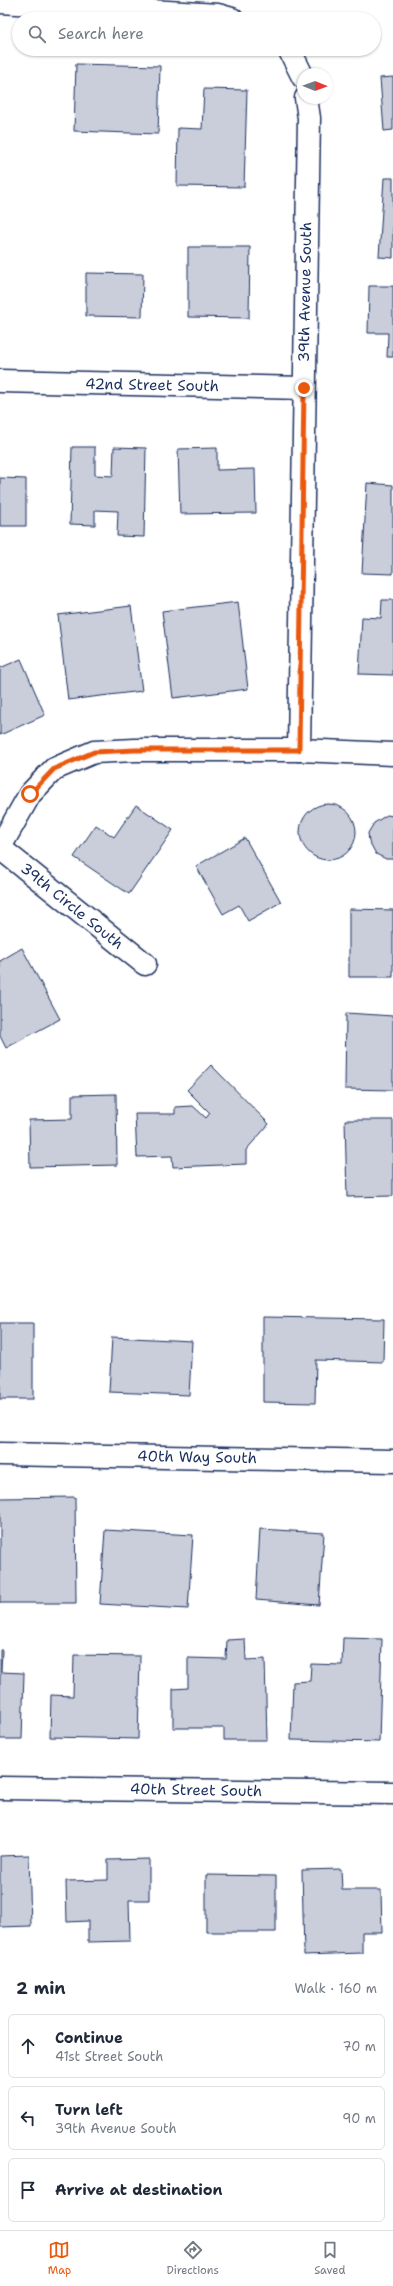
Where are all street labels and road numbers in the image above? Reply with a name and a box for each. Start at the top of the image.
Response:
street label: 39th Avenue South [294,222,316,362]
street label: 42nd Street South [85,374,219,396]
street label: 39th Circle South [16,858,128,954]
street label: 40th Way South [137,1446,257,1468]
street label: 40th Street South [130,1779,262,1801]

